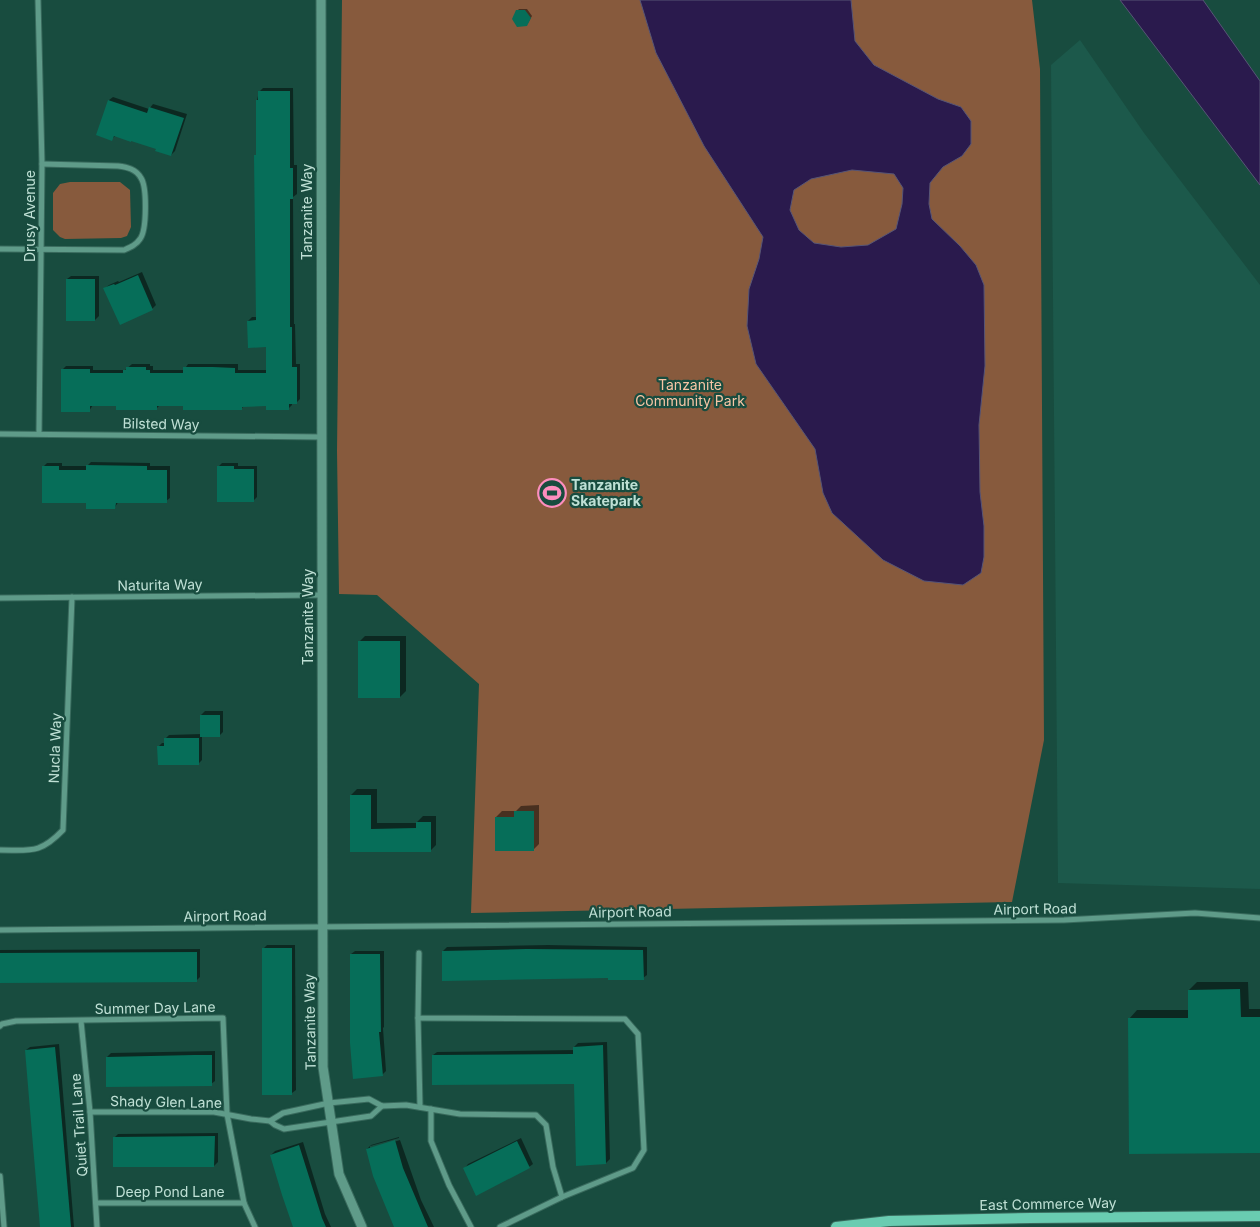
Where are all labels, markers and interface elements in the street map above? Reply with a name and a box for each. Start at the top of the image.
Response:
street label: Tanzanite Way [298,164,315,260]
street label: Drusy Avenue [21,170,38,262]
park label: Tanzanite Community Park [635,376,745,409]
street label: Bilsted Way [122,414,200,433]
place label: Tanzanite Skatepark [571,476,642,509]
sports icon: Tanzanite Skatepark [537,478,567,508]
street label: Tanzanite Way [299,569,316,665]
street label: Naturita Way [117,575,203,594]
street label: Nucla Way [45,712,64,784]
street label: Airport Road [993,899,1077,918]
street label: Airport Road [588,902,672,921]
street label: Airport Road [183,906,267,925]
street label: Tanzanite Way [300,973,319,1070]
street label: Summer Day Lane [94,998,216,1017]
street label: Quiet Trail Lane [66,1073,91,1177]
street label: Shady Glen Lane [110,1092,222,1111]
street label: Deep Pond Lane [115,1183,225,1200]
street label: East Commerce Way [979,1194,1117,1213]

